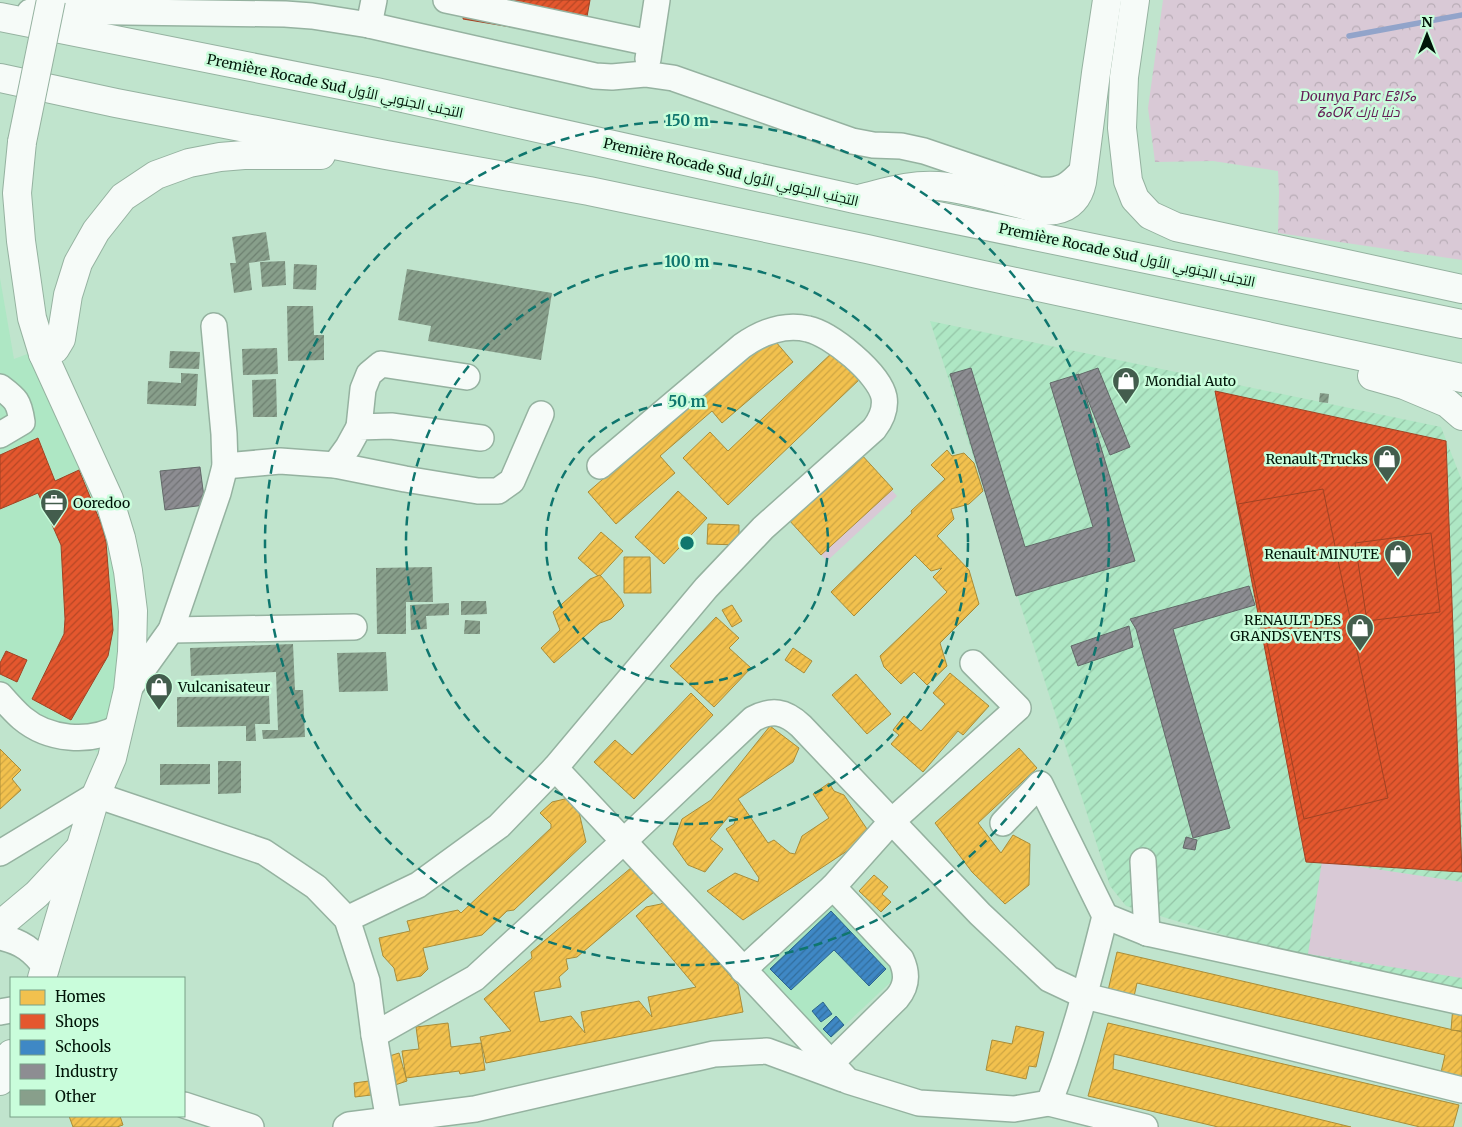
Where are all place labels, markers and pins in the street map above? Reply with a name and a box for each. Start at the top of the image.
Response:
shop icon: Mondial Auto [1111,366,1141,405]
place label: Mondial Auto [1145,372,1236,390]
shop icon: Renault Trucks [1372,444,1402,483]
place label: Renault Trucks [1265,450,1368,468]
office icon: Ooredoo [39,488,69,527]
place label: Ooredoo [73,494,130,512]
centre of rings [678,534,696,552]
shop icon: Renault MINUTE [1383,539,1413,578]
place label: Renault MINUTE [1264,545,1379,563]
place label: RENAULT DES GRANDS VENTS [1230,611,1341,645]
shop icon: RENAULT DES GRANDS VENTS [1345,613,1375,652]
shop icon: Vulcanisateur [144,672,174,711]
place label: Vulcanisateur [177,678,270,696]

